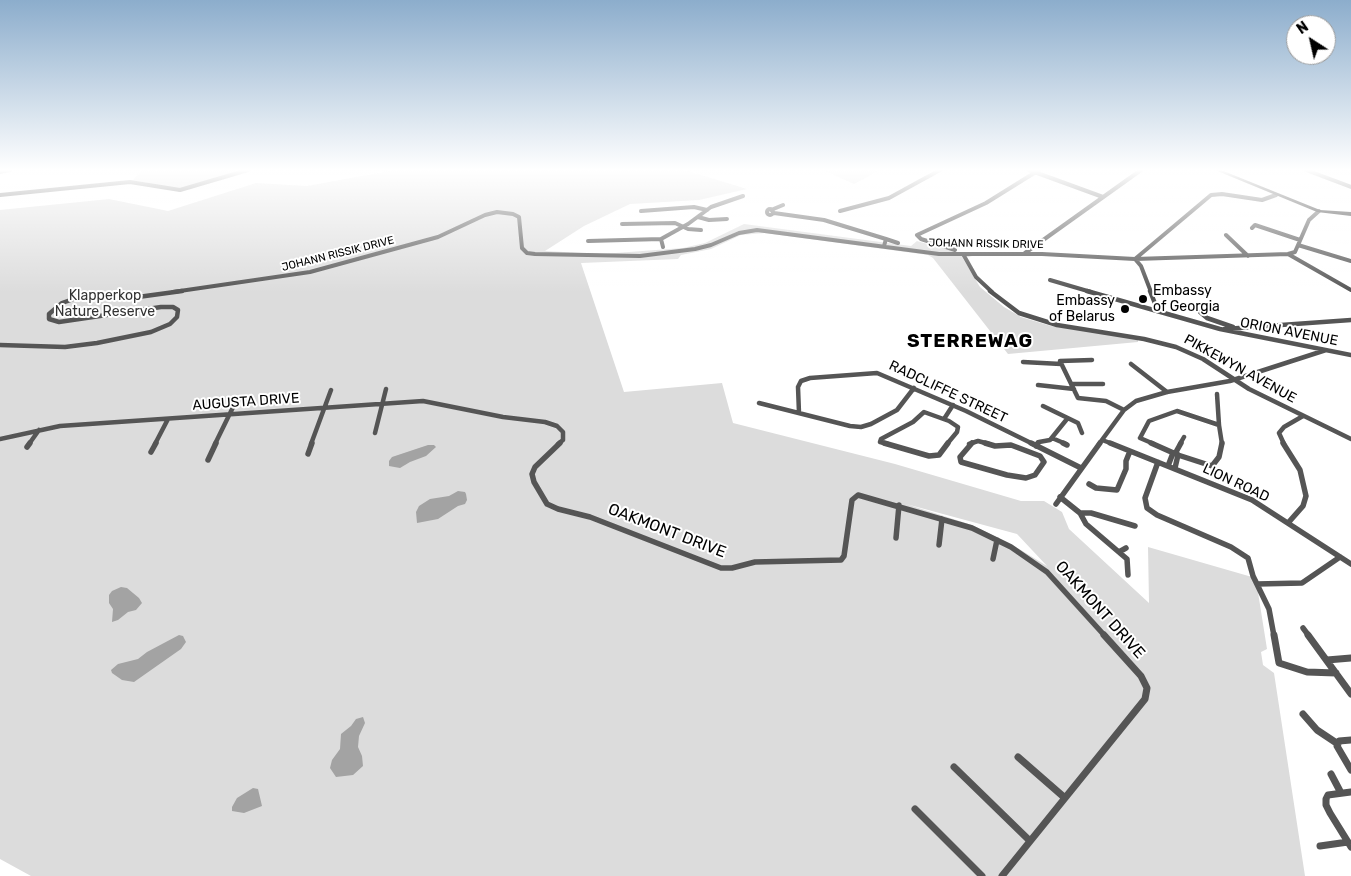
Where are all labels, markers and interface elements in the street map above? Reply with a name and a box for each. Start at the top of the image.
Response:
north arrow [1286,15,1336,65]
text: N [1294,18,1312,38]
street label: JOHANN RISSIK DRIVE [280,234,396,274]
street label: JOHANN RISSIK DRIVE [928,236,1044,252]
place label: Embassy of Georgia [1153,283,1220,316]
park label: Klapperkop Nature Reserve [55,288,155,321]
place label: Embassy of Belarus [1049,293,1115,326]
marker: Embassy of Georgia [1137,293,1149,305]
marker: Embassy of Belarus [1119,303,1131,315]
street label: ORION AVENUE [1239,314,1339,350]
district label: STERREWAG [906,331,1034,353]
street label: PIKKEWYN AVENUE [1181,331,1299,407]
street label: RADCLIFFE STREET [886,357,1010,427]
street label: AUGUSTA DRIVE [192,390,300,414]
street label: LION ROAD [1200,460,1272,506]
street label: OAKMONT DRIVE [605,500,729,562]
street label: OAKMONT DRIVE [1051,557,1149,663]

